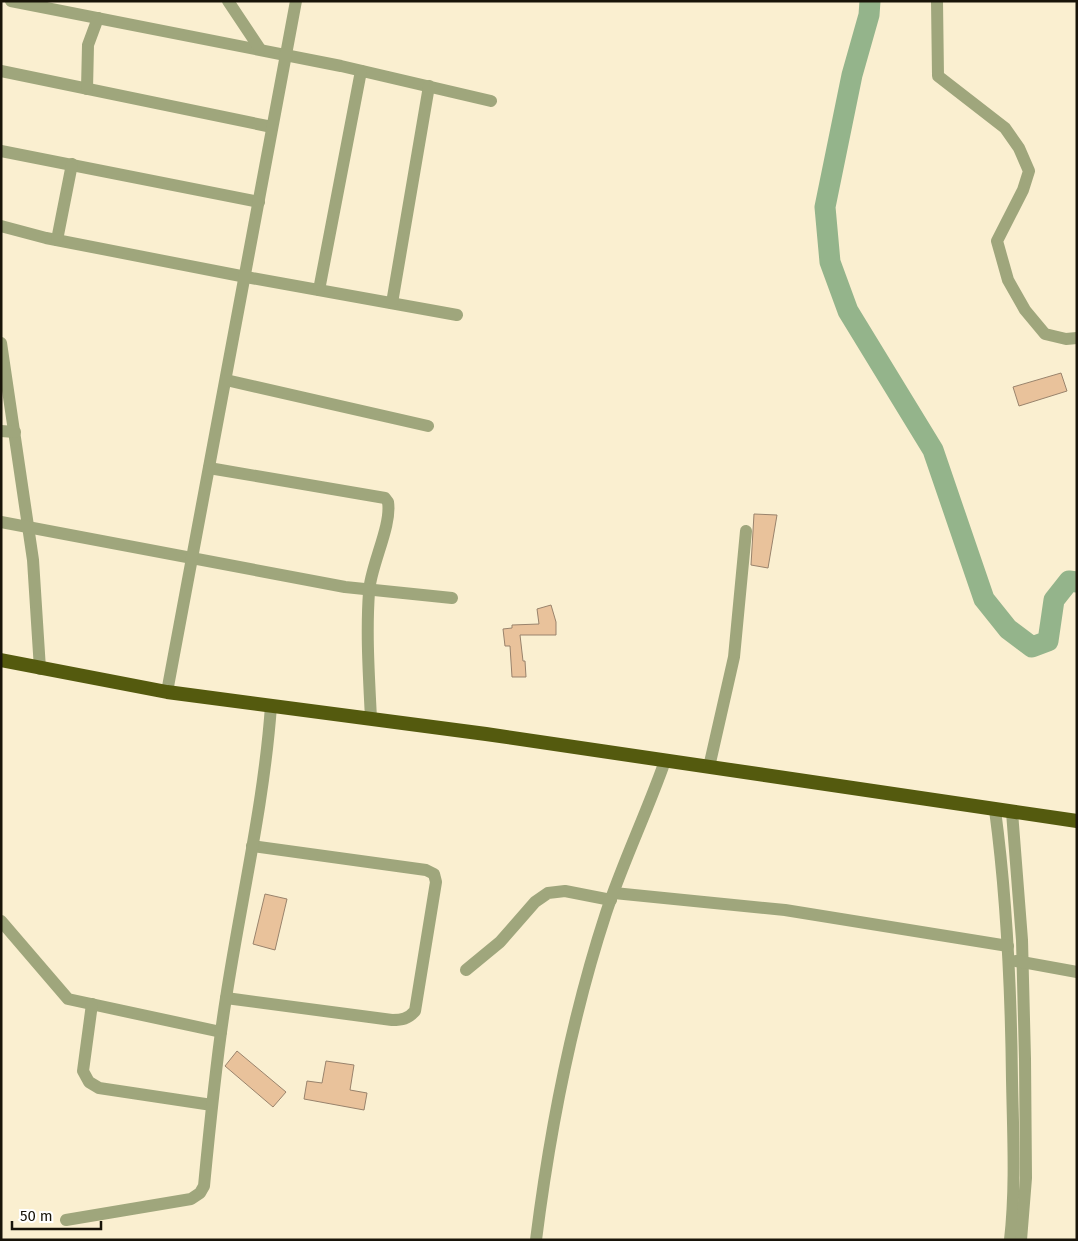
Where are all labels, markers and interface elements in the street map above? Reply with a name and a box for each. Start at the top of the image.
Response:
scale bar [12,1198,101,1230]
text: 50 m [20,1207,53,1225]

